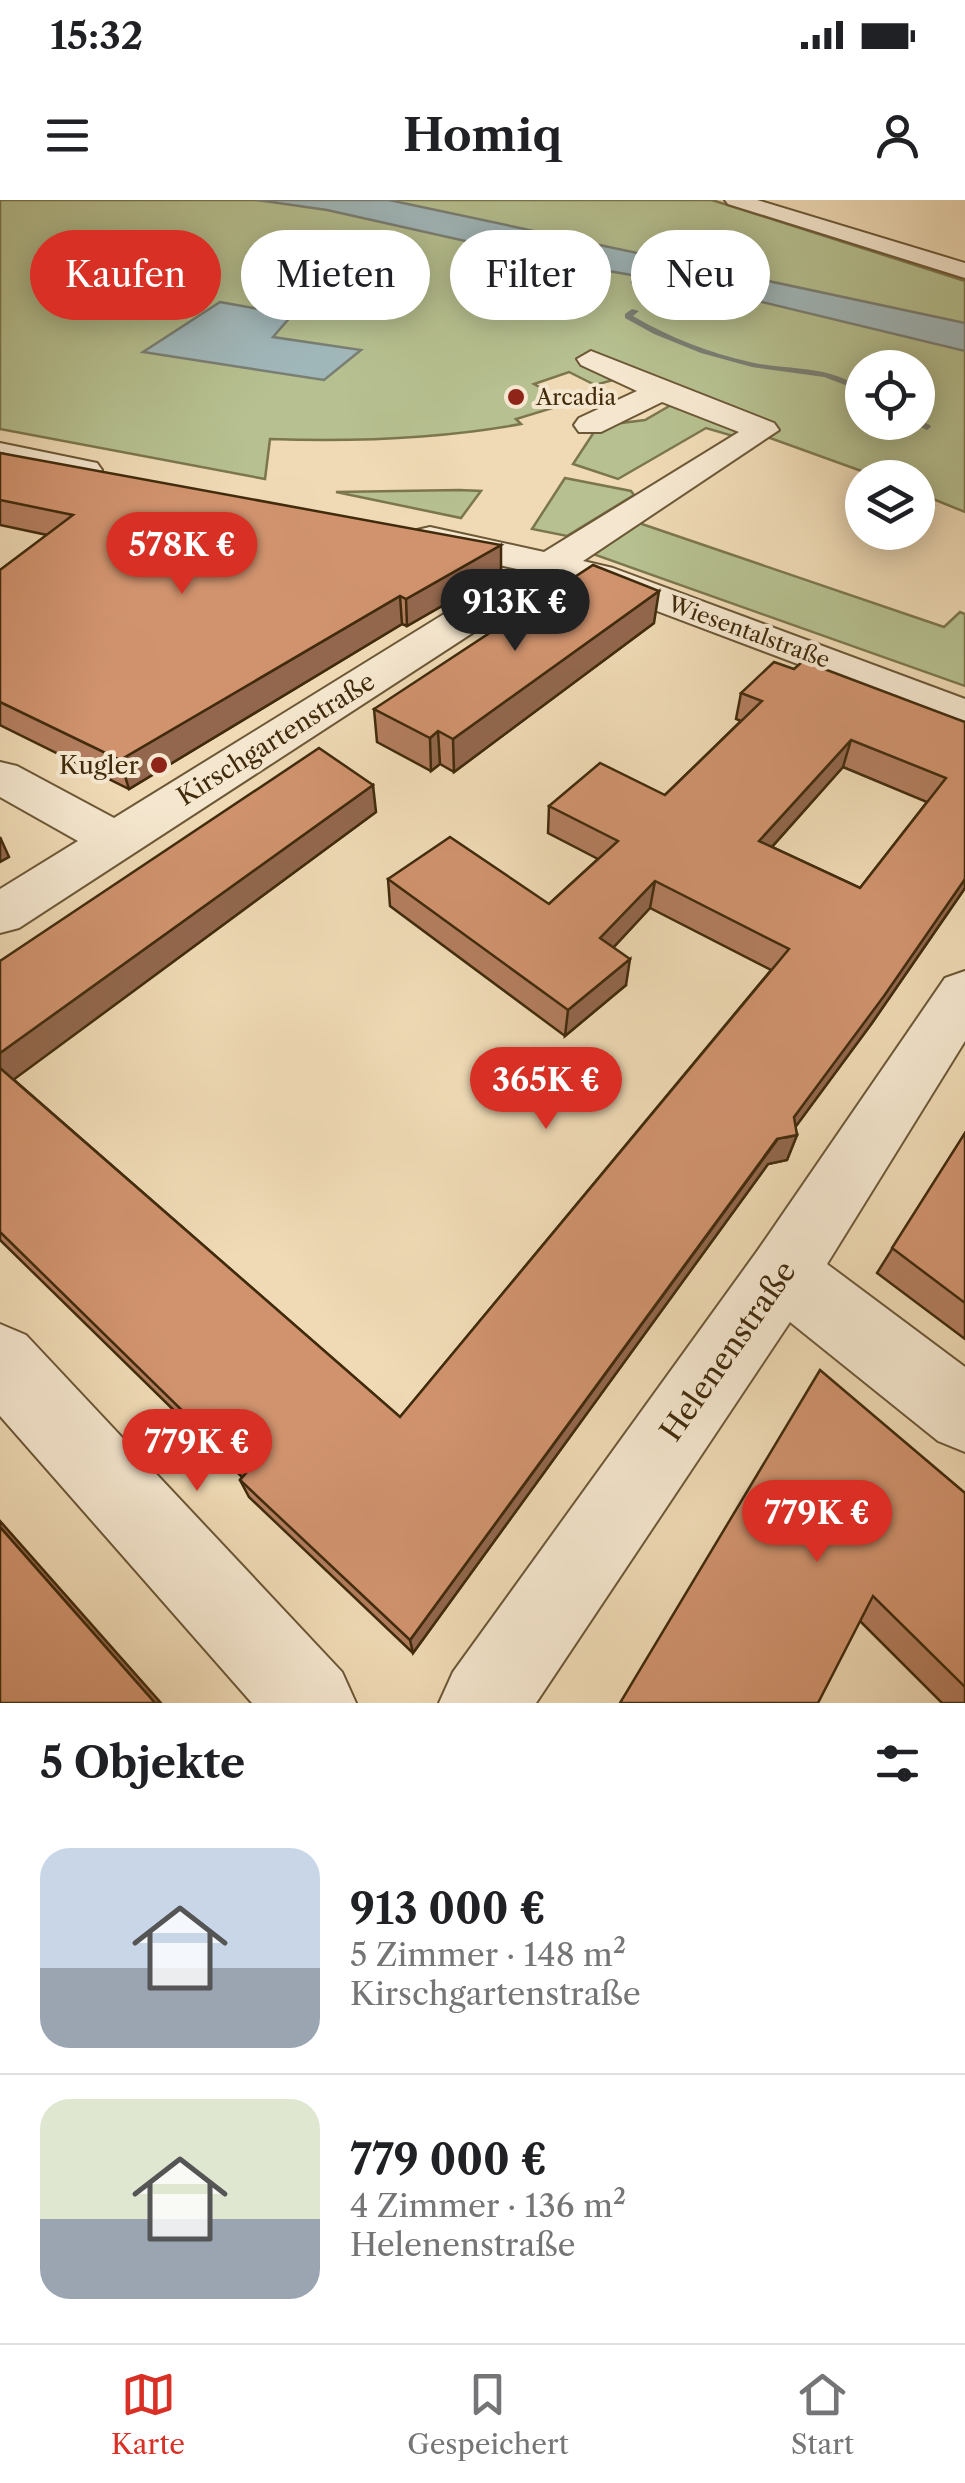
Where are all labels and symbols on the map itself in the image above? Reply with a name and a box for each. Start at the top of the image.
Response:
place label: Arcadia [535,384,617,411]
marker: Arcadia [505,386,527,408]
pin: 578K € [101,512,263,597]
pin: 913K € [434,569,596,654]
street label: Wiesentalstraße [663,590,834,674]
street label: Kirschgartenstraße [171,666,381,812]
place label: Kugler [59,750,139,781]
marker: Kugler [148,754,170,776]
pin: 365K € [465,1047,627,1132]
street label: Helenenstraße [652,1254,804,1448]
pin: 779K € [116,1409,278,1494]
pin: 779K € [736,1480,898,1565]

